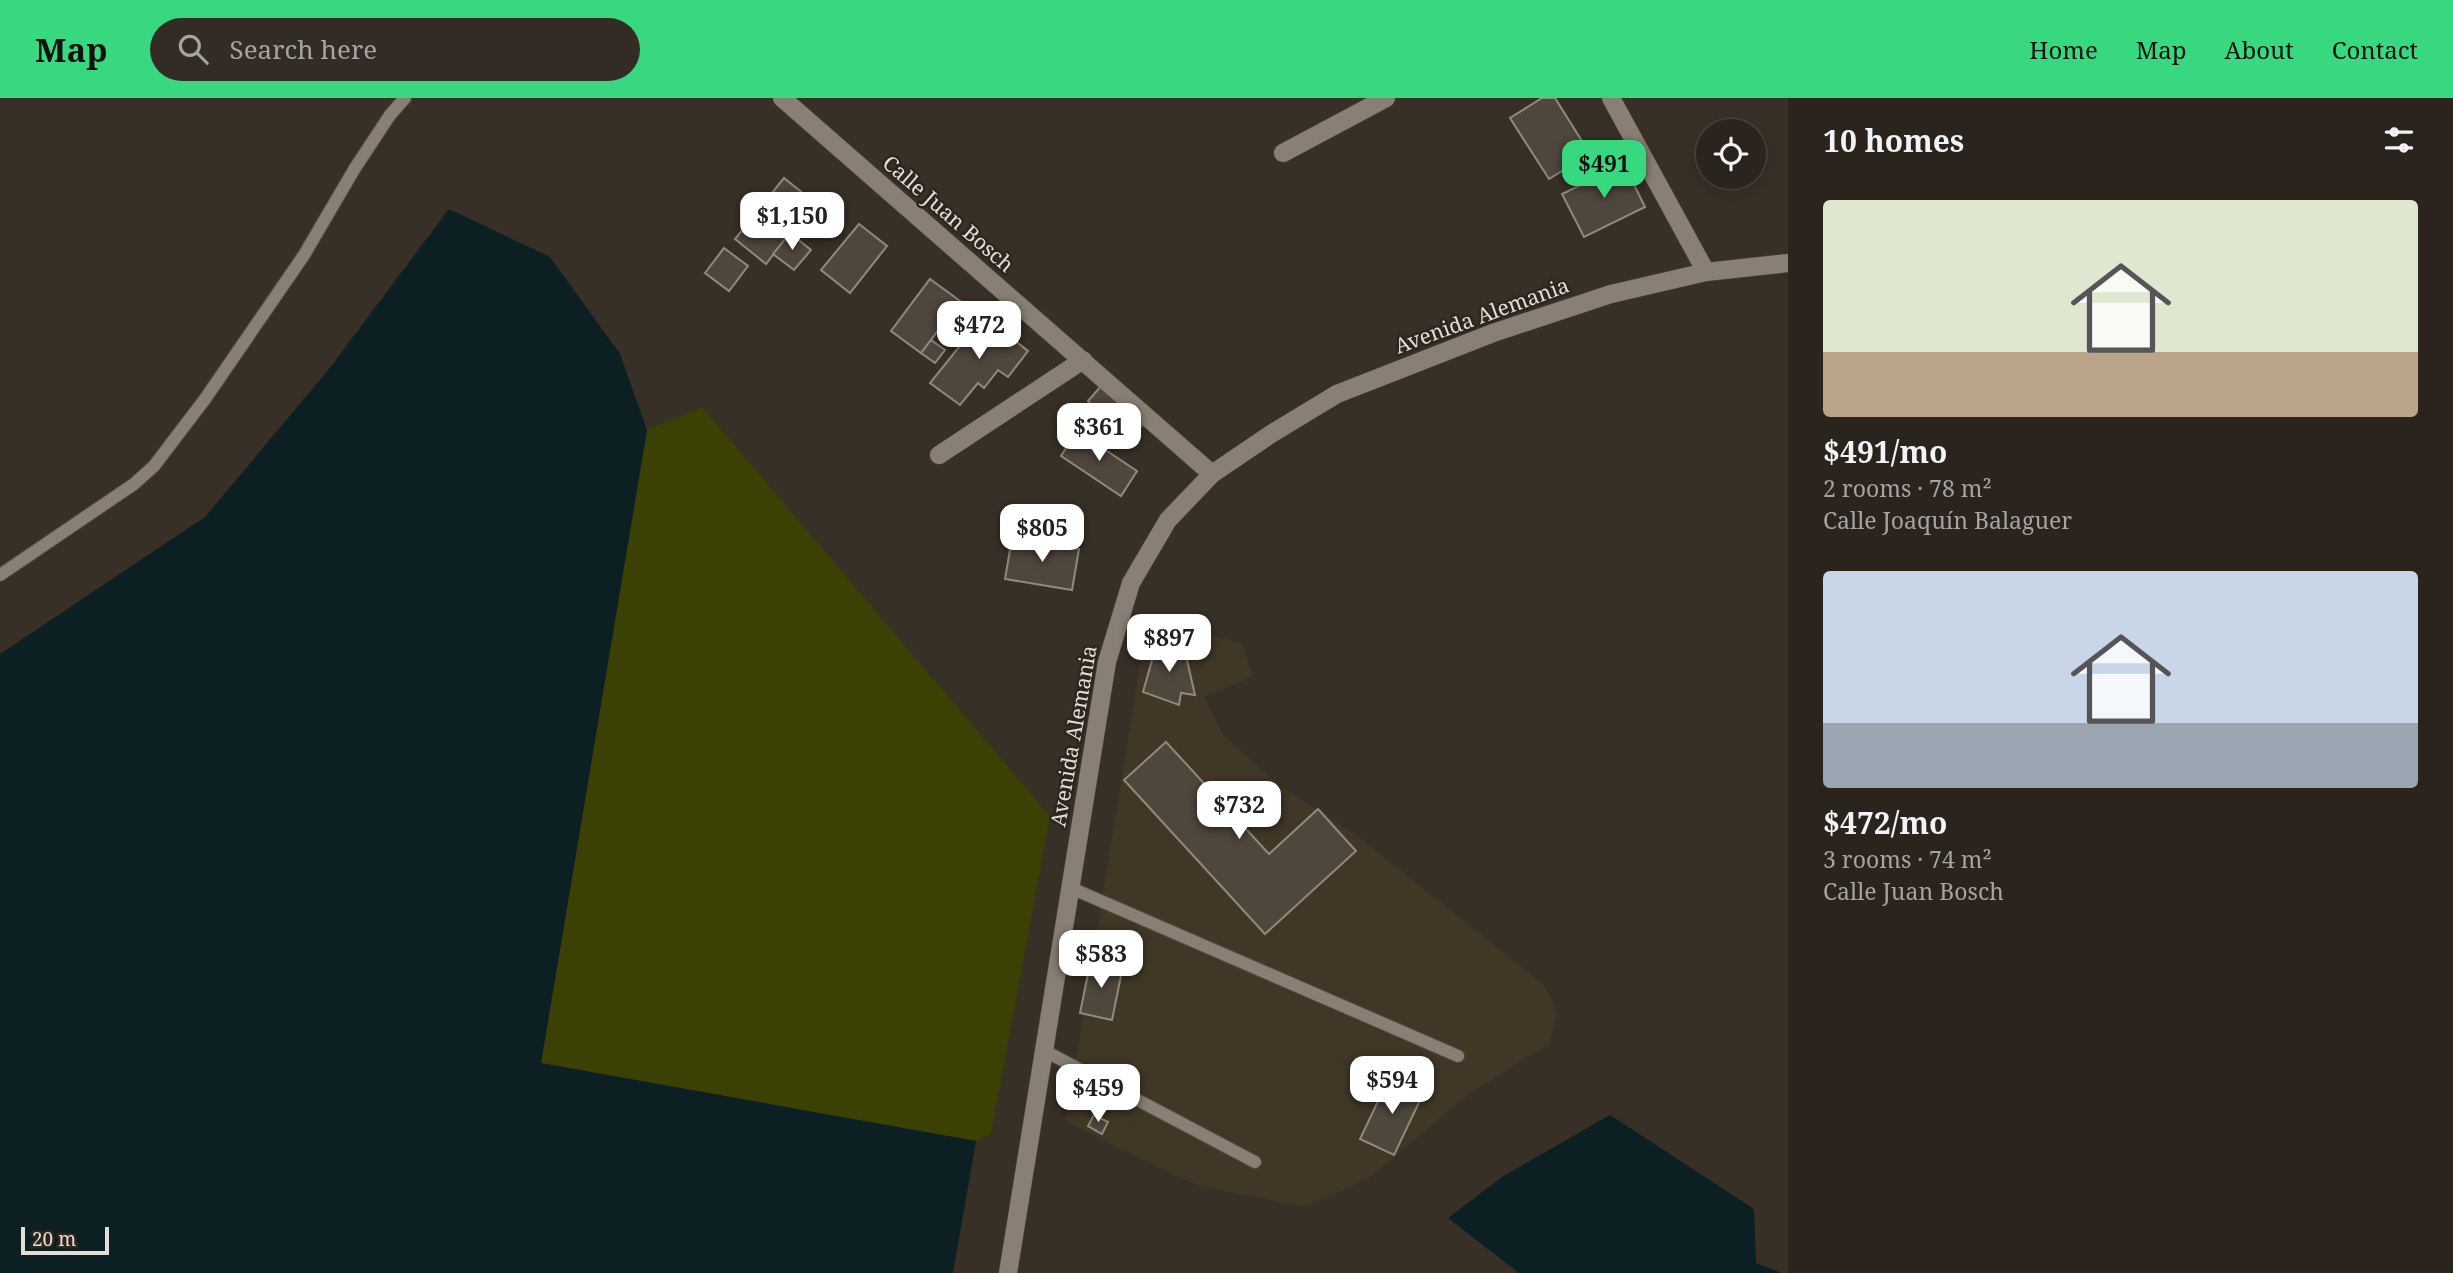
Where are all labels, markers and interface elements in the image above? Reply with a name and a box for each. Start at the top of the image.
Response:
search box [150,18,640,81]
text: Map [35,27,108,72]
icon: search [174,30,212,68]
text: Search here [230,31,377,67]
text: Home [2029,33,2098,66]
text: Map [2136,33,2187,66]
text: About [2225,33,2294,66]
text: Contact [2332,33,2418,66]
map controls [1696,119,1766,189]
button: locate [1696,119,1766,189]
text: 10 homes [1823,120,1964,161]
icon: filters [2380,121,2418,159]
pin: $491 [1563,140,1645,200]
text: $491 [1578,147,1630,179]
street label: Calle Juan Bosch [877,149,1020,278]
pin: $1,150 [735,192,849,252]
text: $1,150 [756,199,828,231]
icon: home [2058,245,2184,371]
street label: Avenida Alemania [1391,270,1573,360]
pin: $472 [938,302,1020,361]
text: $472 [953,308,1005,340]
pin: $361 [1058,404,1140,463]
text: $361 [1073,410,1125,442]
text: $491/mo [1823,431,1947,472]
text: 2 rooms · 78 m² [1823,472,1992,504]
pin: $805 [1001,504,1083,564]
text: Calle Joaquín Balaguer [1823,504,2072,536]
text: $805 [1016,511,1068,543]
pin: $897 [1128,614,1210,674]
icon: home [2058,616,2184,742]
text: $897 [1143,621,1195,653]
street label: Avenida Alemania [1043,643,1103,829]
pin: $732 [1198,782,1280,841]
text: $732 [1213,788,1265,820]
text: $472/mo [1823,802,1947,843]
text: 3 rooms · 74 m² [1823,843,1992,875]
text: Calle Juan Bosch [1823,875,2004,907]
pin: $583 [1060,930,1142,990]
text: $583 [1075,937,1127,969]
pin: $594 [1351,1056,1433,1116]
text: $594 [1366,1063,1418,1095]
pin: $459 [1057,1065,1139,1124]
text: $459 [1072,1071,1124,1103]
scale bar [21,1224,108,1256]
text: 20 m [32,1226,76,1252]

